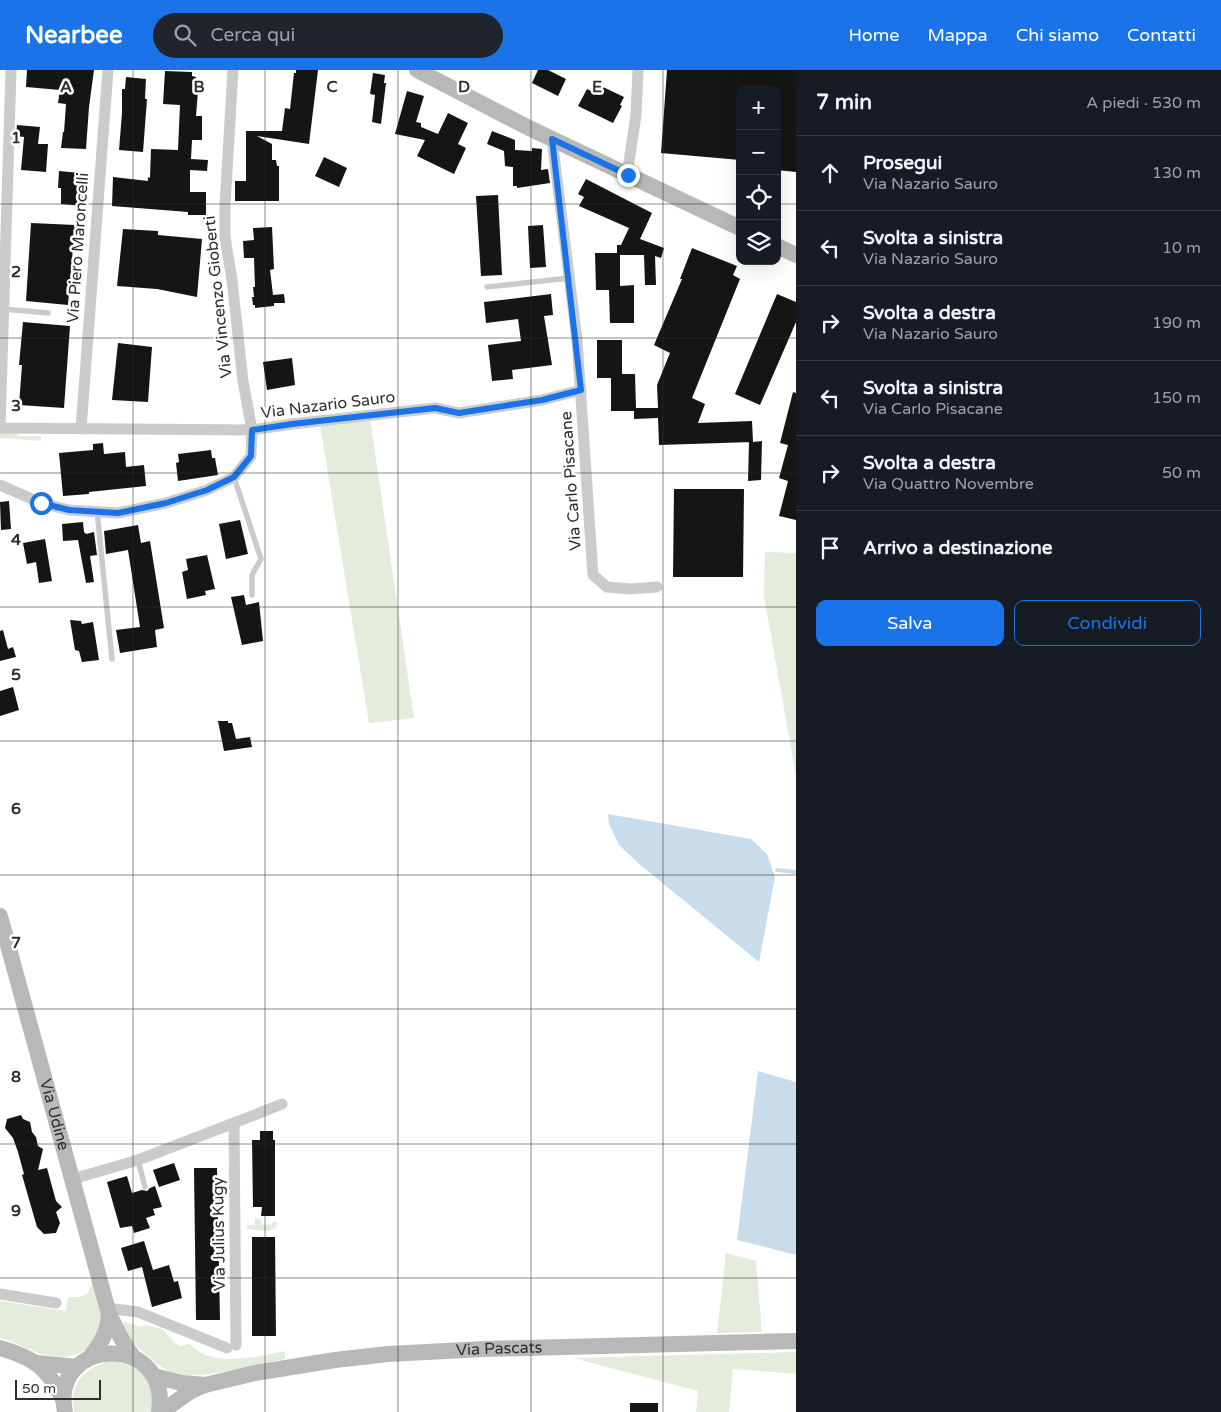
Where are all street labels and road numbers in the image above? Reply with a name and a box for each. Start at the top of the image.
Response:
street label: Via Piero Maroncelli [63,172,93,324]
street label: Via Vincenzo Gioberti [200,215,236,379]
street label: Via Nazario Sauro [260,387,396,423]
street label: Via Carlo Pisacane [556,411,586,551]
street label: Via Udine [35,1077,74,1152]
street label: Via Julius Kugy [208,1176,230,1291]
street label: Via Pascats [456,1338,543,1360]

